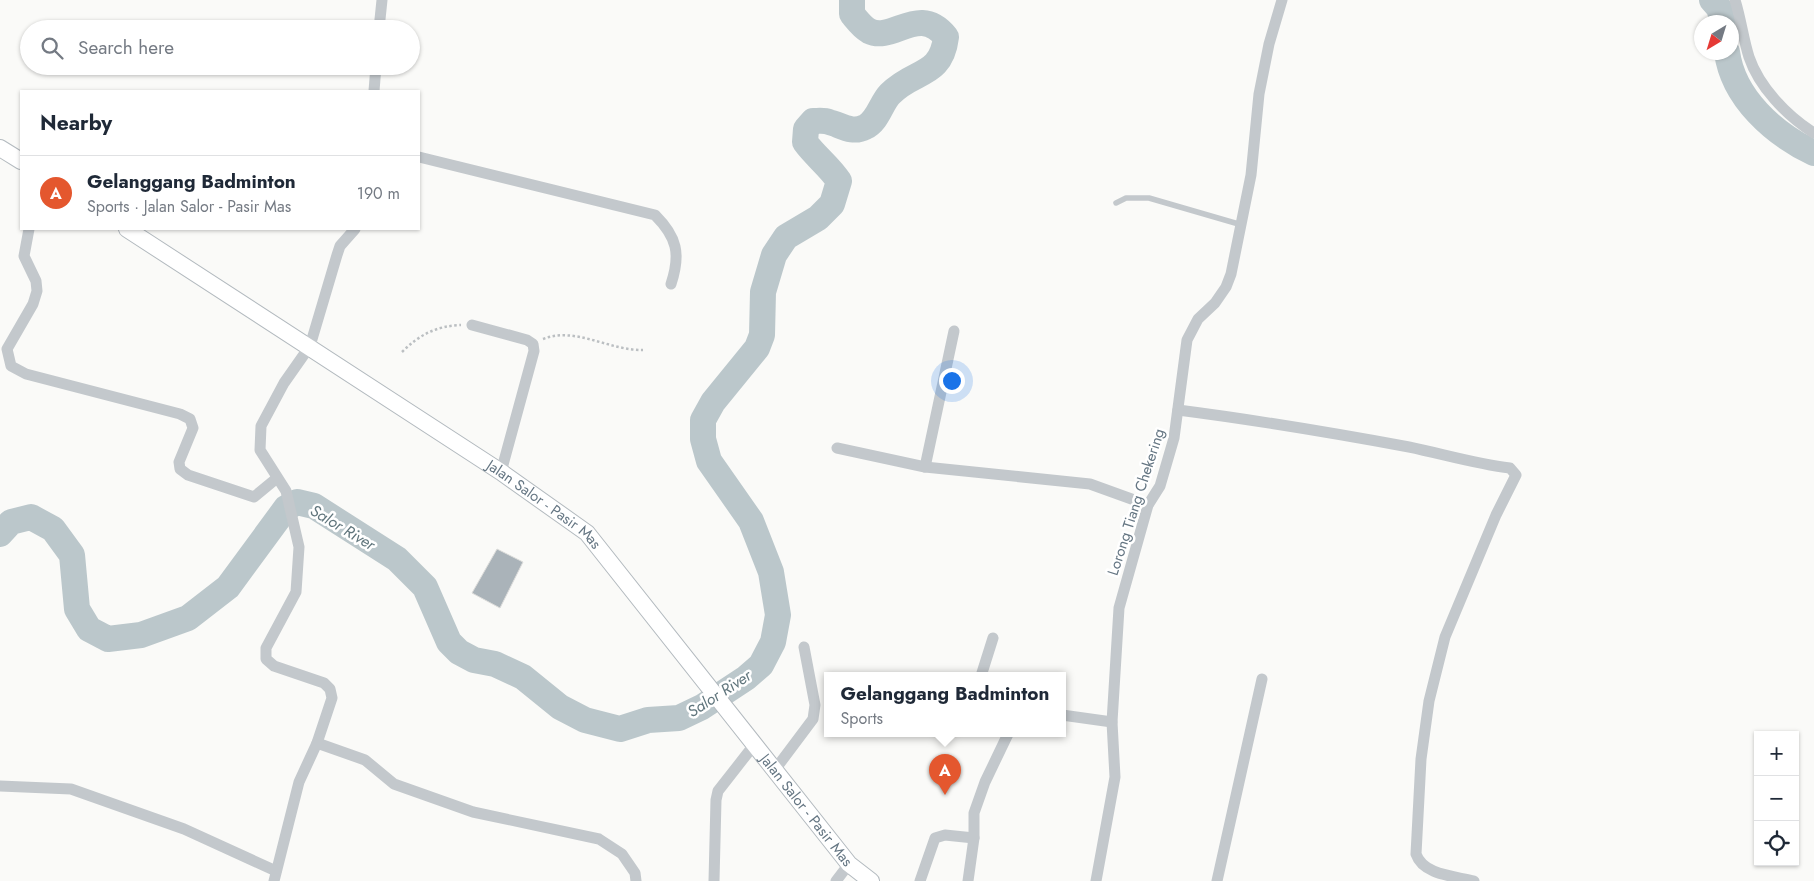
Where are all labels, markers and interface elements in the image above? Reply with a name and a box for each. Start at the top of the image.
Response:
north arrow [1694,15,1739,60]
search box [20,20,420,75]
icon: search [38,34,66,62]
text: Search here [78,34,174,61]
text: Nearby [40,108,112,138]
text: Gelanggang Badminton [87,168,296,195]
text: A [50,182,62,205]
text: 190 m [357,182,400,205]
text: Sports · Jalan Salor - Pasir Mas [87,195,291,218]
your location [939,368,965,394]
street label: Lorong Tiang Chekering [1102,426,1170,578]
street label: Jalan Salor - Pasir Mas [481,453,607,554]
water label: Salor River [306,499,381,557]
water label: Salor River [683,663,757,723]
popup [824,672,1066,737]
text: Gelanggang Badminton [841,680,1049,707]
text: Sports [841,707,883,730]
map controls [1754,731,1799,866]
button: + [1754,731,1799,776]
street label: Jalan Salor - Pasir Mas [754,748,858,871]
pin: A [929,754,961,795]
button: − [1754,776,1799,821]
button: locate [1754,821,1799,866]

